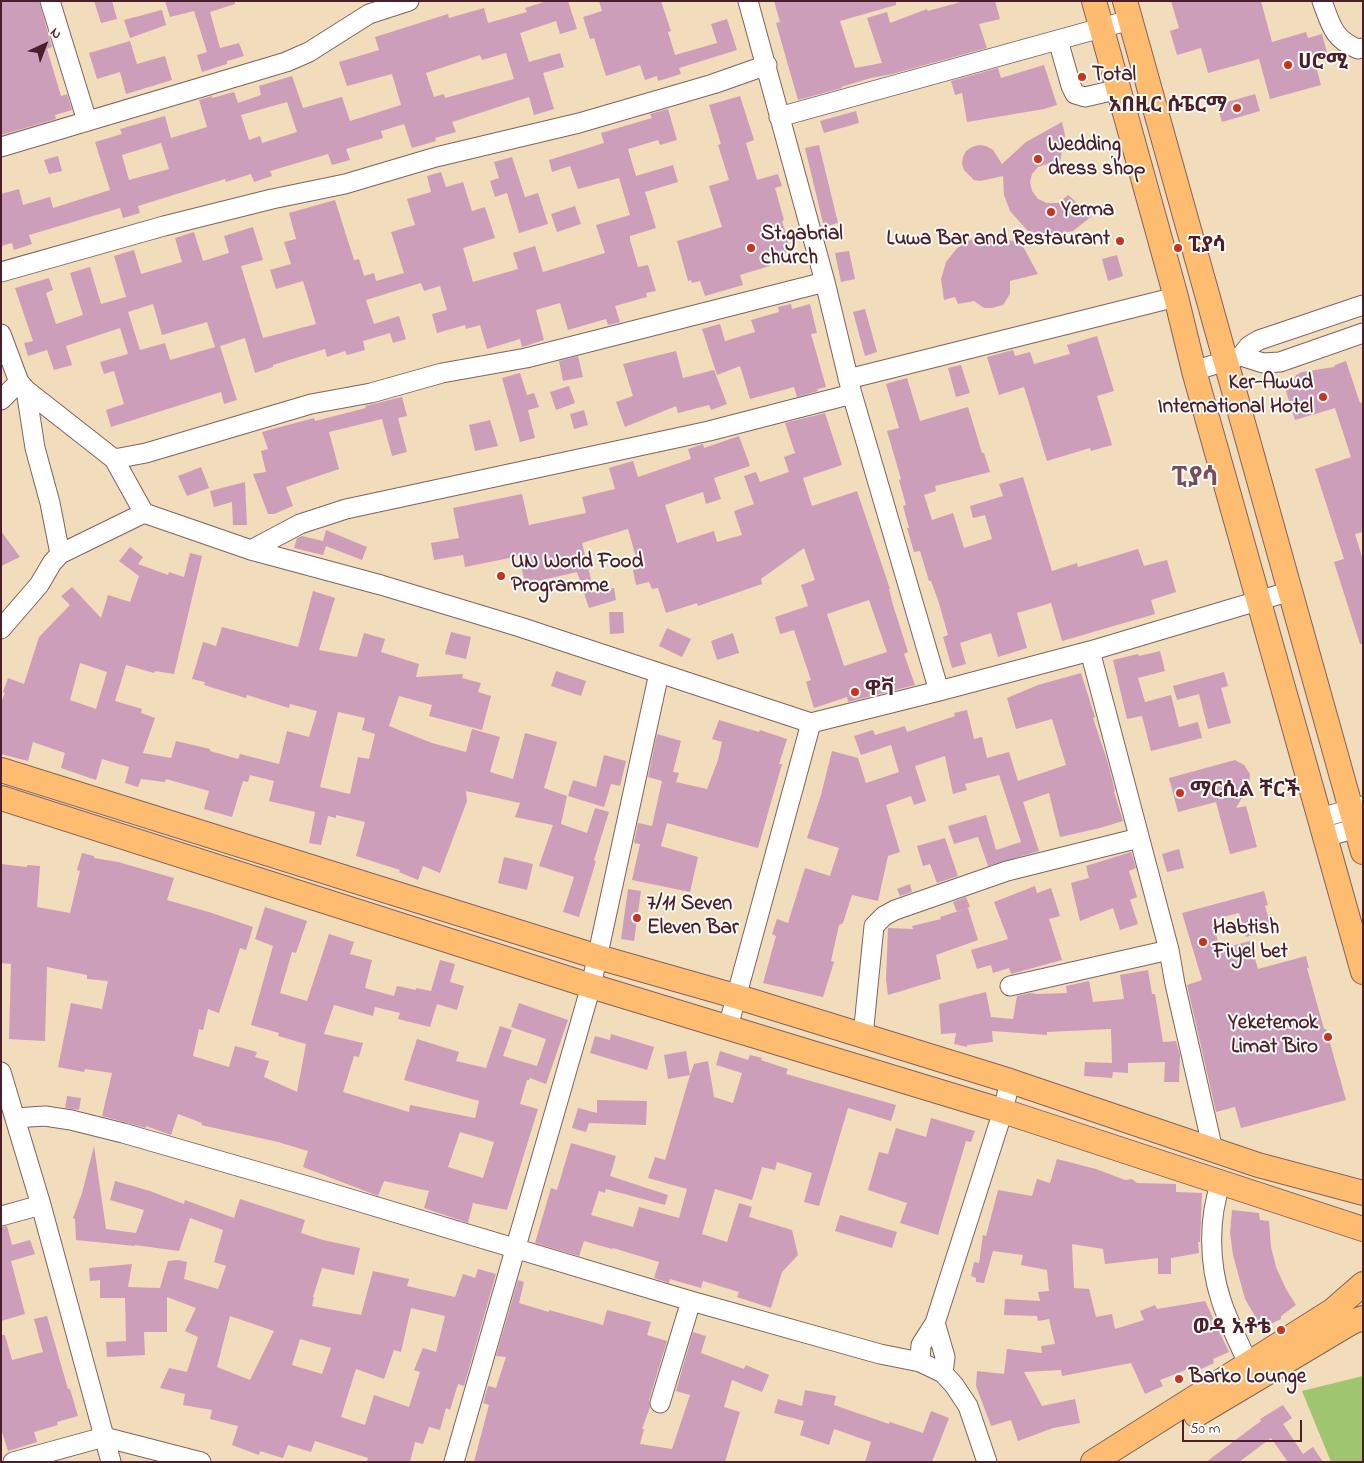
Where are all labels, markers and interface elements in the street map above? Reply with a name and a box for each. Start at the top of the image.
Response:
north arrow [20,20,70,70]
text: N [45,23,66,45]
place label: ሀሮሚ [1298,52,1348,78]
marker: ሀሮሚ [1282,59,1294,71]
place label: Total [1092,64,1136,90]
marker: Total [1076,71,1088,83]
place label: አበዚር ሱፔርማ [1109,95,1227,121]
marker: አበዚር ሱፔርማ [1231,102,1243,114]
place label: Wedding dress shop [1048,134,1145,184]
marker: Wedding dress shop [1032,153,1044,165]
place label: Yerma [1061,199,1114,225]
marker: Yerma [1045,206,1057,218]
place label: St.gabrial church [761,223,843,273]
place label: Luwa Bar and Restaurant [887,228,1110,254]
marker: Luwa Bar and Restaurant [1114,235,1126,247]
place label: ፒያሳ [1188,235,1226,261]
marker: St.gabrial church [745,242,757,254]
marker: ፒያሳ [1172,242,1184,254]
place label: Ker-Awud International Hotel [1158,372,1313,422]
marker: Ker-Awud International Hotel [1317,391,1329,403]
district label: ፒያሳ [1172,465,1218,497]
place label: UN World Food Programme [511,551,643,601]
marker: UN World Food Programme [495,570,507,582]
place label: ዋቫ [865,679,894,705]
marker: ዋቫ [849,686,861,698]
place label: ማርሲል ቸርች [1190,780,1300,806]
marker: ማርሲል ቸርች [1174,787,1186,799]
place label: 7/11 Seven Eleven Bar [647,893,738,943]
marker: 7/11 Seven Eleven Bar [631,912,643,924]
place label: Habtish Fiyel bet [1213,917,1288,967]
marker: Habtish Fiyel bet [1197,936,1209,948]
place label: Yeketemok Limat Biro [1228,1012,1318,1062]
marker: Yeketemok Limat Biro [1322,1031,1334,1043]
place label: ወዳ አቶቴ [1193,1317,1271,1343]
marker: ወዳ አቶቴ [1275,1324,1287,1336]
place label: Barko Lounge [1189,1366,1306,1392]
marker: Barko Lounge [1173,1373,1185,1385]
scale bar [1184,1410,1304,1442]
text: 50 m [1190,1418,1220,1440]

